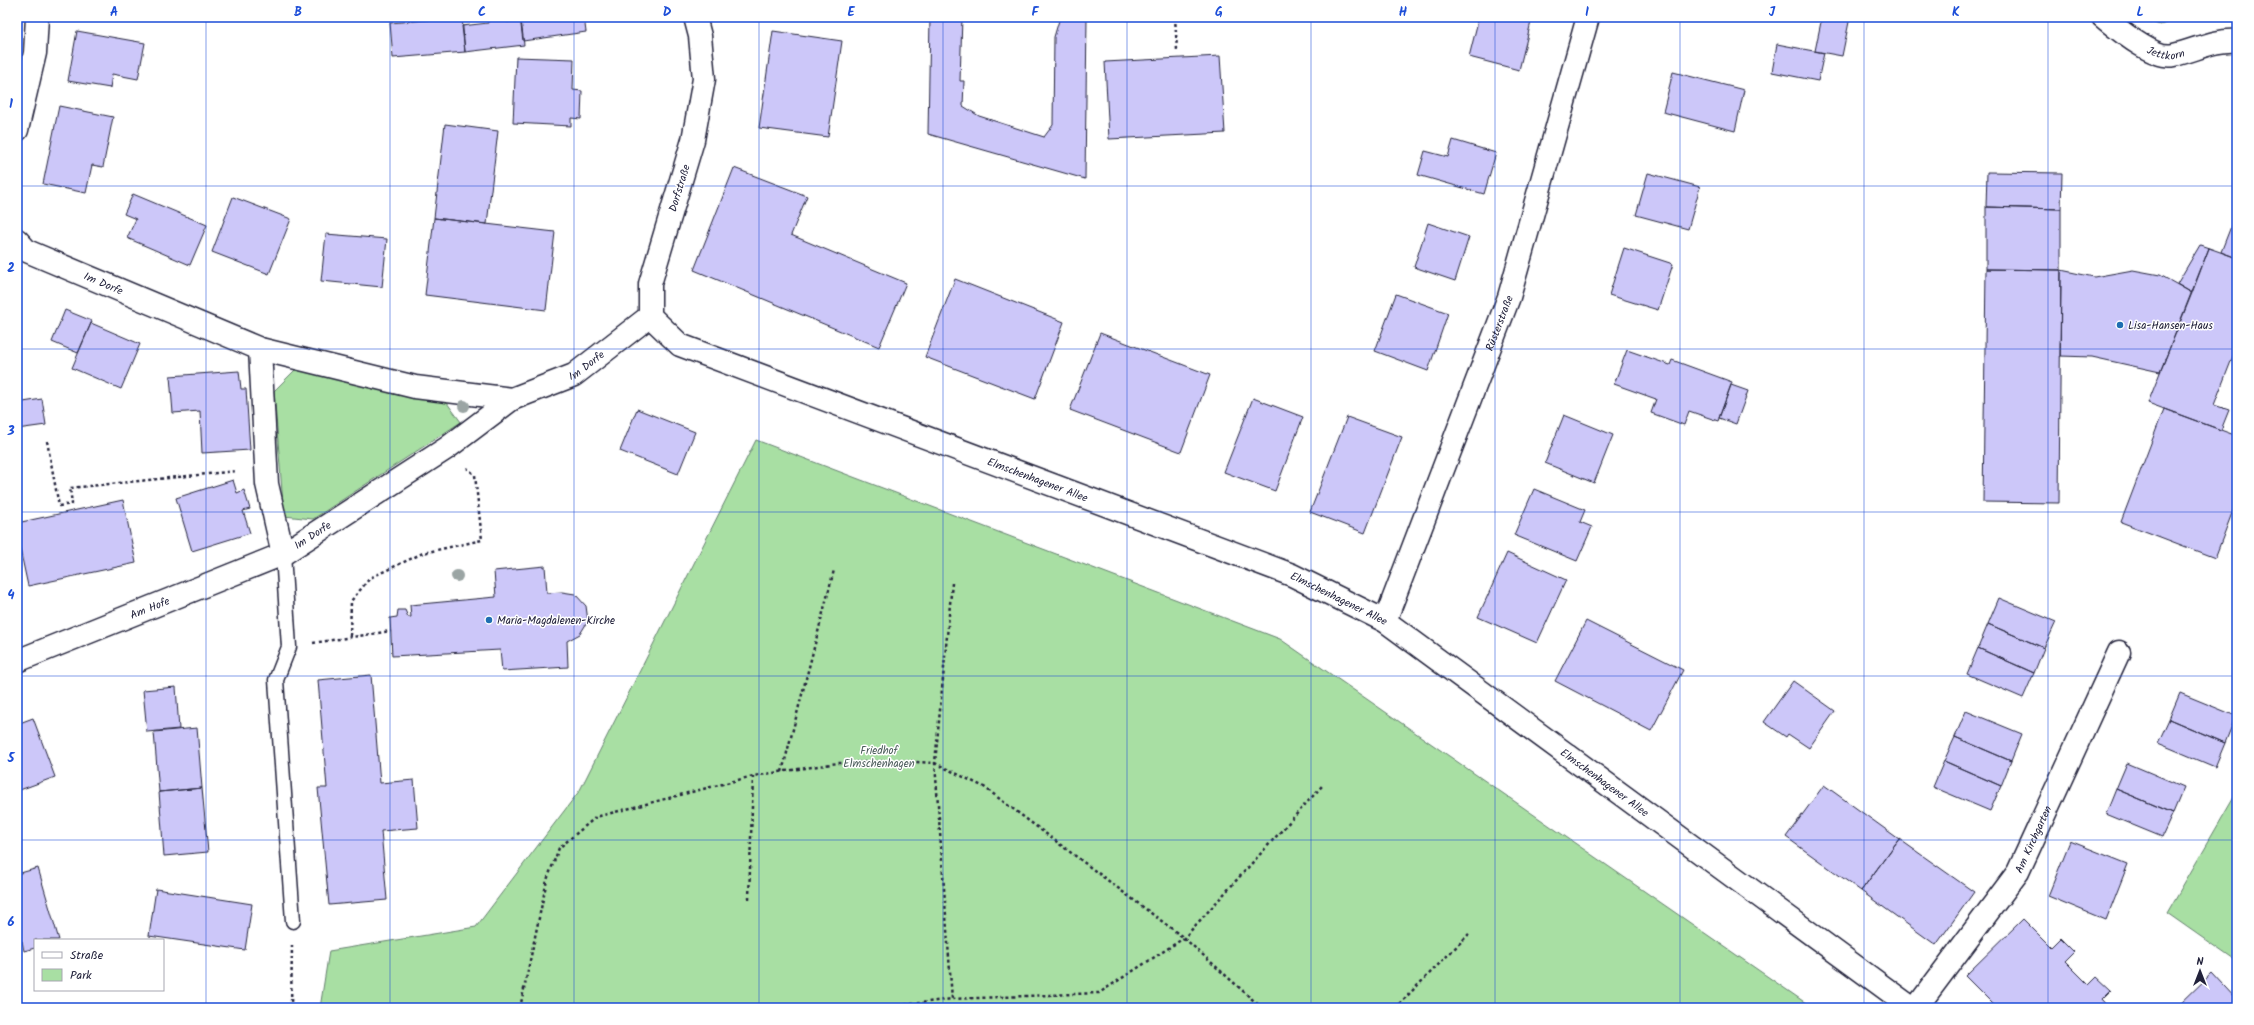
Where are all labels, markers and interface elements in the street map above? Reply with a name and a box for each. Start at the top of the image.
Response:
text: A [110,2,118,23]
text: B [294,2,302,23]
text: C [478,2,486,23]
text: D [663,2,672,23]
text: E [847,2,855,23]
text: F [1031,2,1039,23]
text: G [1215,2,1223,23]
text: H [1399,2,1408,23]
text: I [1585,2,1589,23]
text: J [1769,2,1776,23]
text: K [1952,2,1960,23]
text: L [2136,2,2144,23]
street label: Jettkorn [2143,42,2187,66]
text: 1 [9,94,13,115]
street label: Dorfstraße [664,162,696,214]
text: 2 [7,258,15,279]
street label: Im Dorfe [81,268,126,301]
street label: Rüsterstraße [1481,293,1519,354]
place label: Lisa-Hansen-Haus [2128,317,2213,335]
marker: Lisa-Hansen-Haus [2115,320,2125,330]
street label: Im Dorfe [566,346,609,386]
text: 3 [6,421,15,442]
street label: Elmschenhagener Allee [984,453,1090,508]
street label: Im Dorfe [291,517,335,555]
street label: Elmschenhagener Allee [1287,567,1390,631]
text: 4 [7,585,15,606]
street label: Am Hofe [128,592,173,625]
place label: Maria-Magdalenen-Kirche [497,612,615,630]
marker: Maria-Magdalenen-Kirche [484,615,494,625]
park label: Friedhof Elmschenhagen [843,742,915,773]
street label: Elmschenhagener Allee [1556,744,1652,822]
text: 5 [7,748,16,769]
street label: Am Kirchgarten [2011,803,2057,876]
text: 6 [7,912,15,933]
legend [34,939,164,991]
text: Straße [70,946,104,965]
north arrow [2180,951,2220,991]
text: N [2197,953,2204,971]
text: Park [70,966,92,985]

